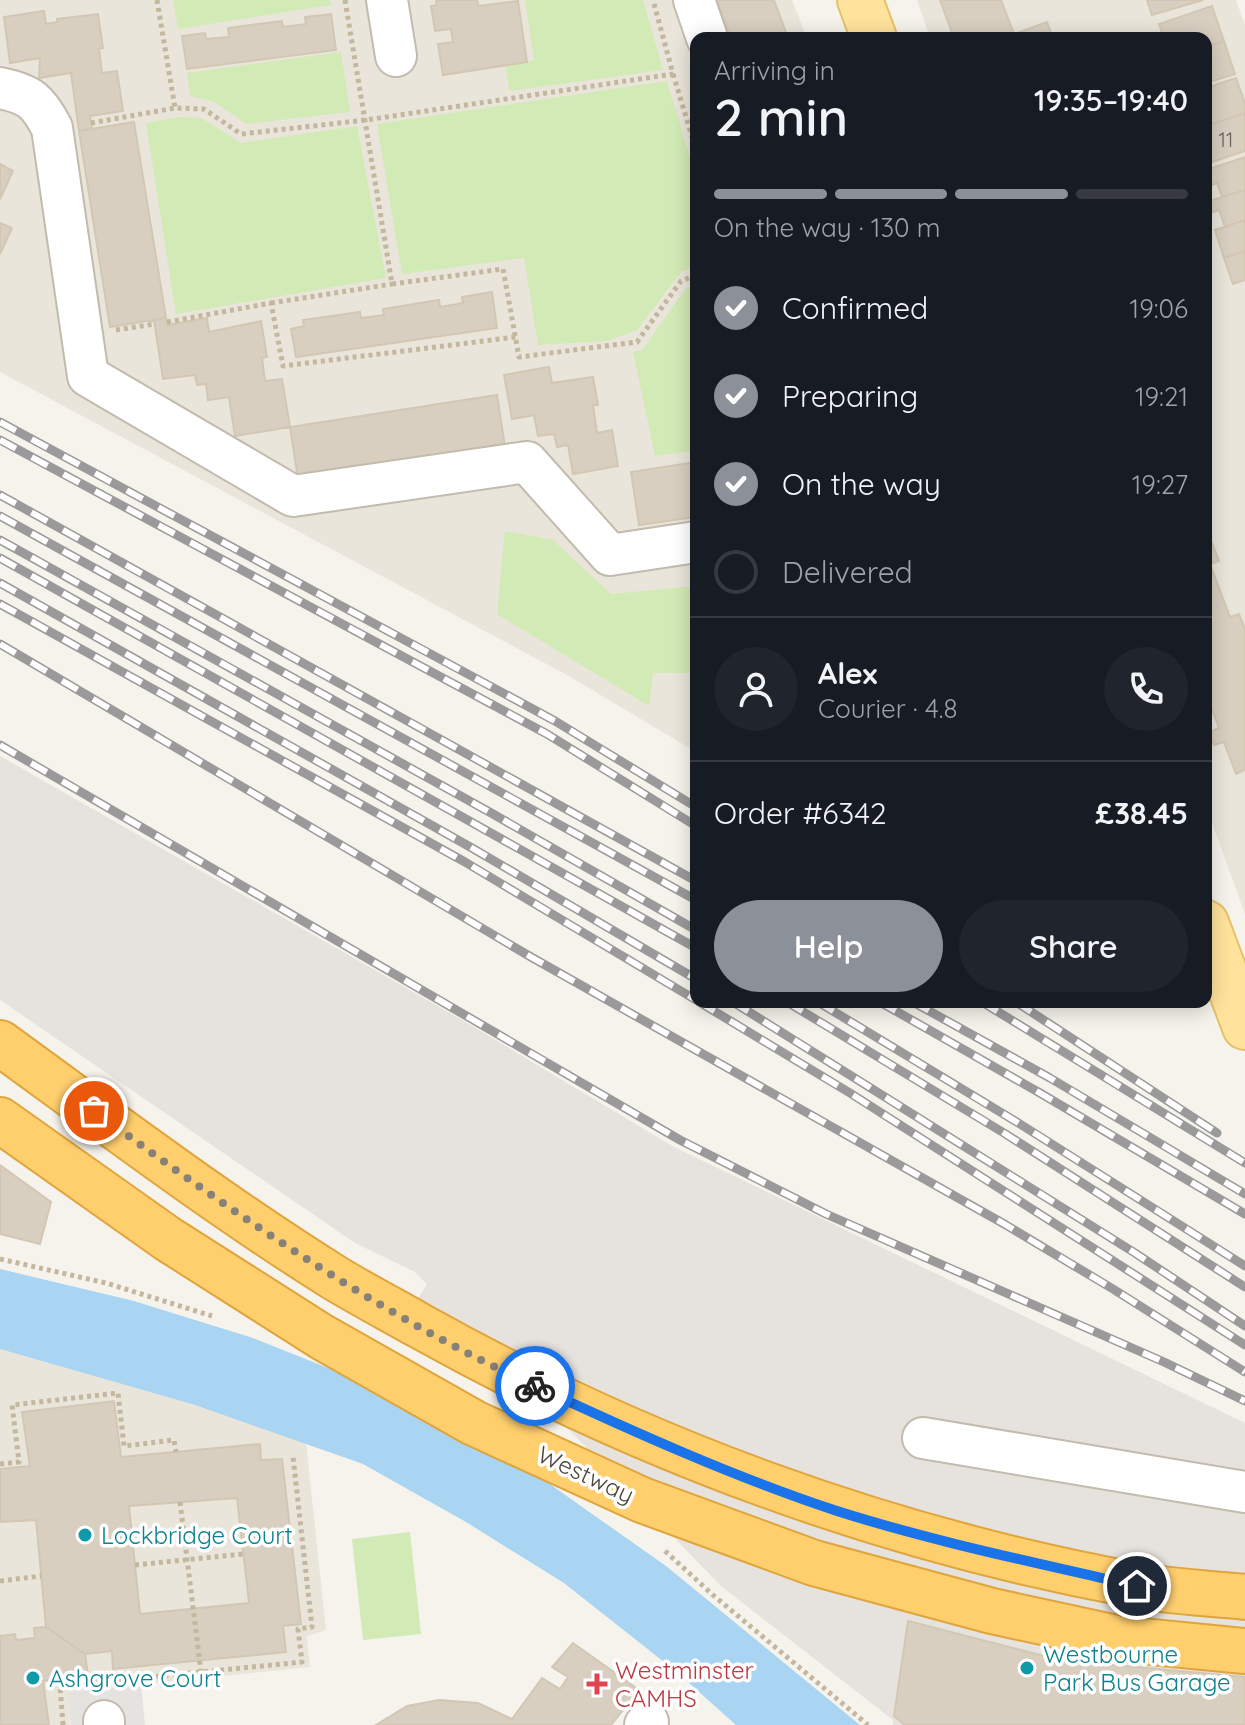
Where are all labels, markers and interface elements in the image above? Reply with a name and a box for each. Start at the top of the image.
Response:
text: Arriving in [714,54,835,87]
text: 19:35–19:40 [1034,81,1188,119]
text: 2 min [714,84,848,149]
house number: 11 [1219,127,1233,152]
text: On the way · 130 m [714,211,940,244]
icon: check [714,286,758,330]
text: Confirmed [782,289,928,327]
text: 19:06 [1130,292,1188,325]
icon: check [714,374,758,418]
text: Preparing [782,377,918,415]
text: 19:21 [1135,380,1188,413]
icon: check [714,462,758,506]
text: On the way [782,465,941,503]
text: 19:27 [1132,468,1188,501]
text: Delivered [782,553,913,591]
button: person [714,647,798,731]
button: phone [1104,647,1188,731]
text: Alex [818,654,877,692]
text: Courier · 4.8 [818,692,957,725]
text: Order #6342 [714,794,887,832]
text: £38.45 [1095,794,1188,832]
button: Help [714,900,943,992]
button: Share [959,900,1188,992]
pin [60,1077,128,1145]
icon: bag [72,1089,116,1133]
courier [495,1346,575,1426]
icon: bike [513,1364,557,1408]
street label: Westway [533,1439,639,1509]
place label: Lockbridge Court [101,1520,293,1550]
marker: Lockbridge Court [76,1526,94,1544]
pin [1103,1552,1171,1620]
icon: home [1115,1564,1159,1608]
place label: Westbourne Park Bus Garage [1043,1639,1231,1697]
place label: Westminster CAMHS [615,1655,754,1713]
marker: Westbourne Park Bus Garage [1018,1659,1036,1677]
place label: Ashgrove Court [49,1663,221,1693]
marker: Ashgrove Court [24,1669,42,1687]
marker: Westminster CAMHS [586,1673,608,1695]

